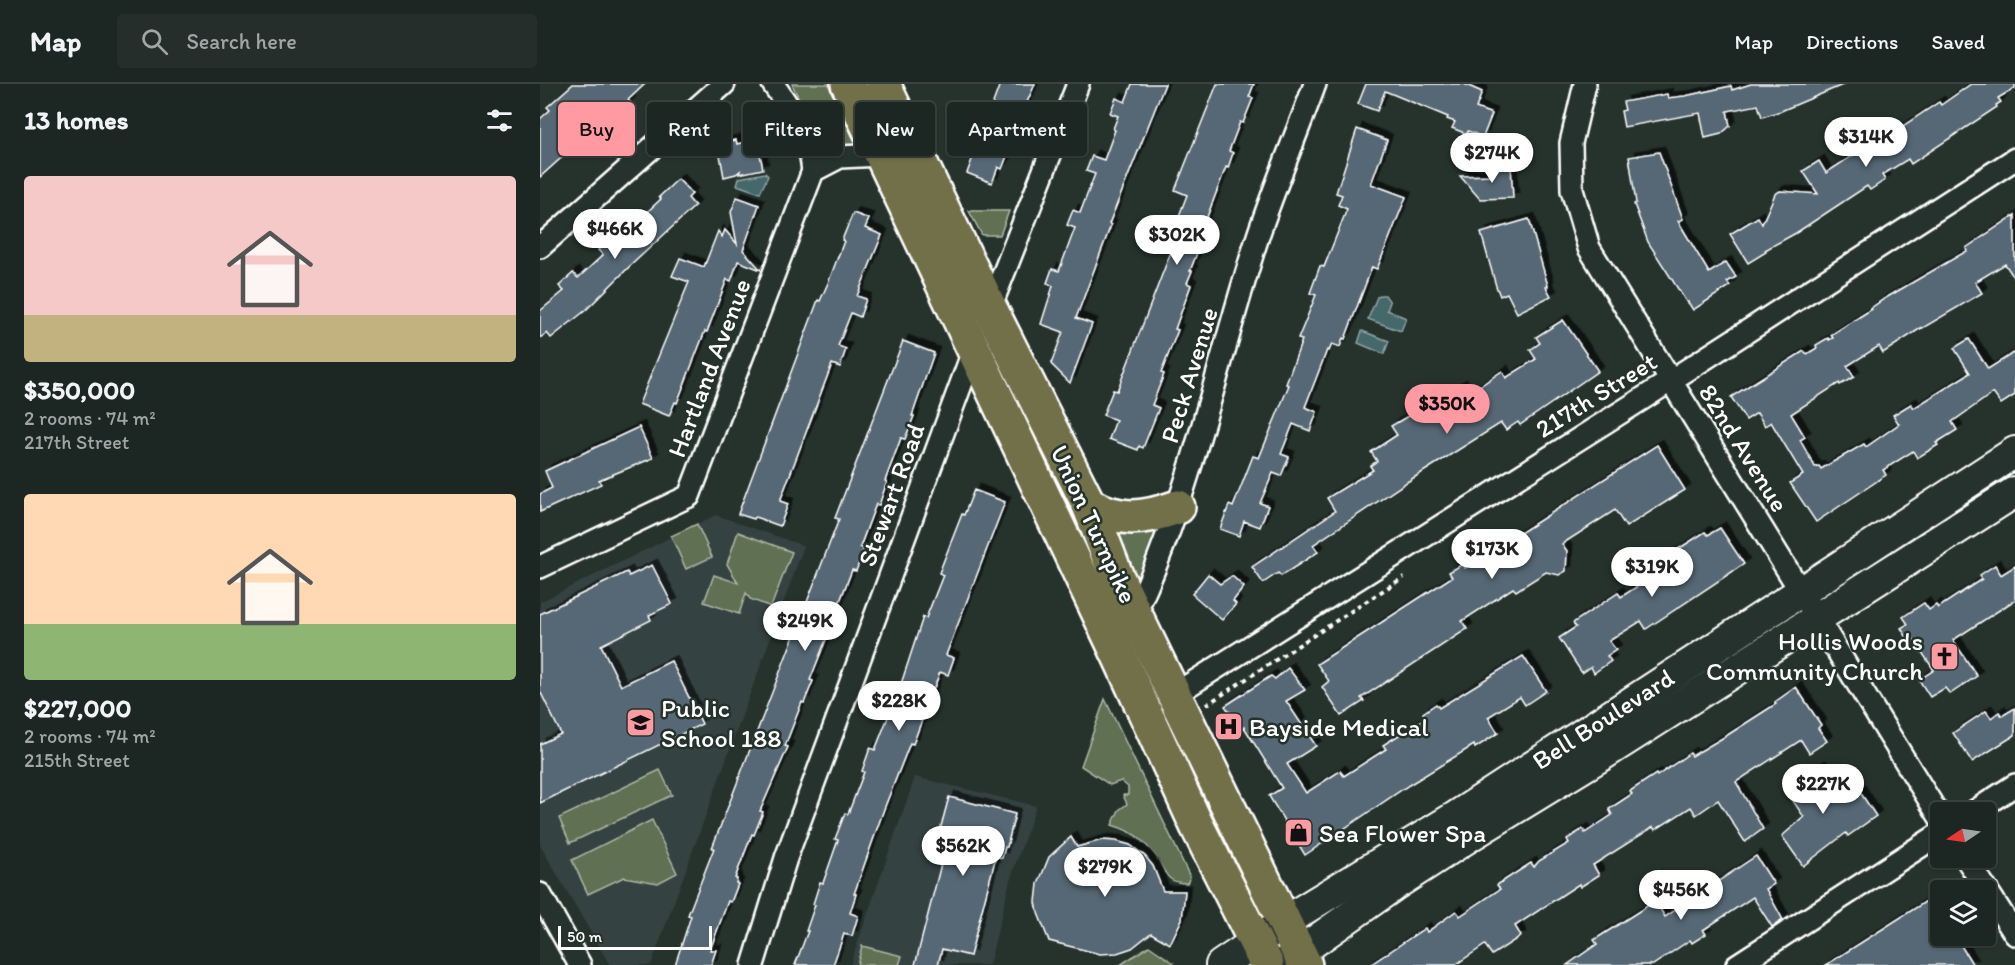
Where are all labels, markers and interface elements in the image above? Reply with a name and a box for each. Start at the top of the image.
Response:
search box [117,14,537,68]
text: Map [30,24,81,58]
icon: search [138,25,171,58]
text: Search here [186,28,297,55]
text: Map [1735,29,1773,54]
text: Directions [1806,29,1898,54]
text: Saved [1931,29,1985,54]
chip: Buy [558,102,635,156]
chip: Rent [647,102,731,156]
chip: Filters [743,102,843,156]
chip: New [855,102,935,156]
chip: Apartment [947,102,1087,156]
text: 13 homes [24,104,128,136]
icon: filters [483,104,516,137]
pin: $314K [1824,117,1908,168]
text: $314K [1838,124,1894,148]
pin: $274K [1450,133,1534,184]
text: $274K [1464,140,1520,164]
pin: $466K [573,209,657,260]
icon: home [216,215,324,323]
pin: $302K [1135,215,1219,266]
text: $466K [587,216,643,240]
text: $302K [1149,222,1205,246]
street label: Hartland Avenue [660,274,758,462]
street label: Peck Avenue [1153,303,1225,447]
street label: 217th Street [1530,345,1663,445]
text: $350,000 [24,374,135,406]
street label: 82nd Avenue [1692,378,1796,518]
pin: $350K [1405,384,1489,435]
text: $350K [1419,391,1475,415]
text: 2 rooms · 74 m² [24,406,156,430]
street label: Stewart Road [850,419,932,571]
text: 217th Street [24,430,129,454]
street label: Union Turnpike [1043,440,1145,608]
pin: $173K [1450,529,1534,580]
icon: home [216,533,324,641]
text: $173K [1465,536,1519,560]
pin: $319K [1610,547,1694,598]
text: $319K [1625,554,1679,578]
pin: $249K [763,601,847,652]
text: $249K [777,608,833,632]
place label: Hollis Woods Community Church [1706,625,1923,687]
church icon: Hollis Woods Community Church [1928,640,1960,672]
street label: Bell Boulevard [1526,661,1680,777]
pin: $228K [857,681,941,732]
text: $228K [872,688,926,712]
text: $227,000 [24,692,132,724]
place label: Public School 188 [661,692,781,754]
school or university icon: Public School 188 [624,707,656,739]
hospital icon: Bayside Medical [1212,711,1244,743]
place label: Bayside Medical [1249,711,1429,743]
text: 2 rooms · 74 m² [24,724,156,748]
text: 215th Street [24,748,130,772]
pin: $227K [1781,764,1865,815]
text: $227K [1796,771,1850,795]
north arrow [1930,802,1996,868]
map controls [1930,802,1996,946]
shop icon: Sea Flower Spa [1282,817,1314,849]
place label: Sea Flower Spa [1319,817,1486,849]
pin: $562K [921,826,1005,877]
text: $562K [936,833,990,857]
pin: $279K [1063,847,1147,898]
text: $279K [1078,854,1132,878]
pin: $456K [1639,870,1723,921]
text: $456K [1653,877,1709,901]
button: layers [1930,880,1996,946]
scale bar [558,923,712,950]
text: 50 m [567,927,602,946]

